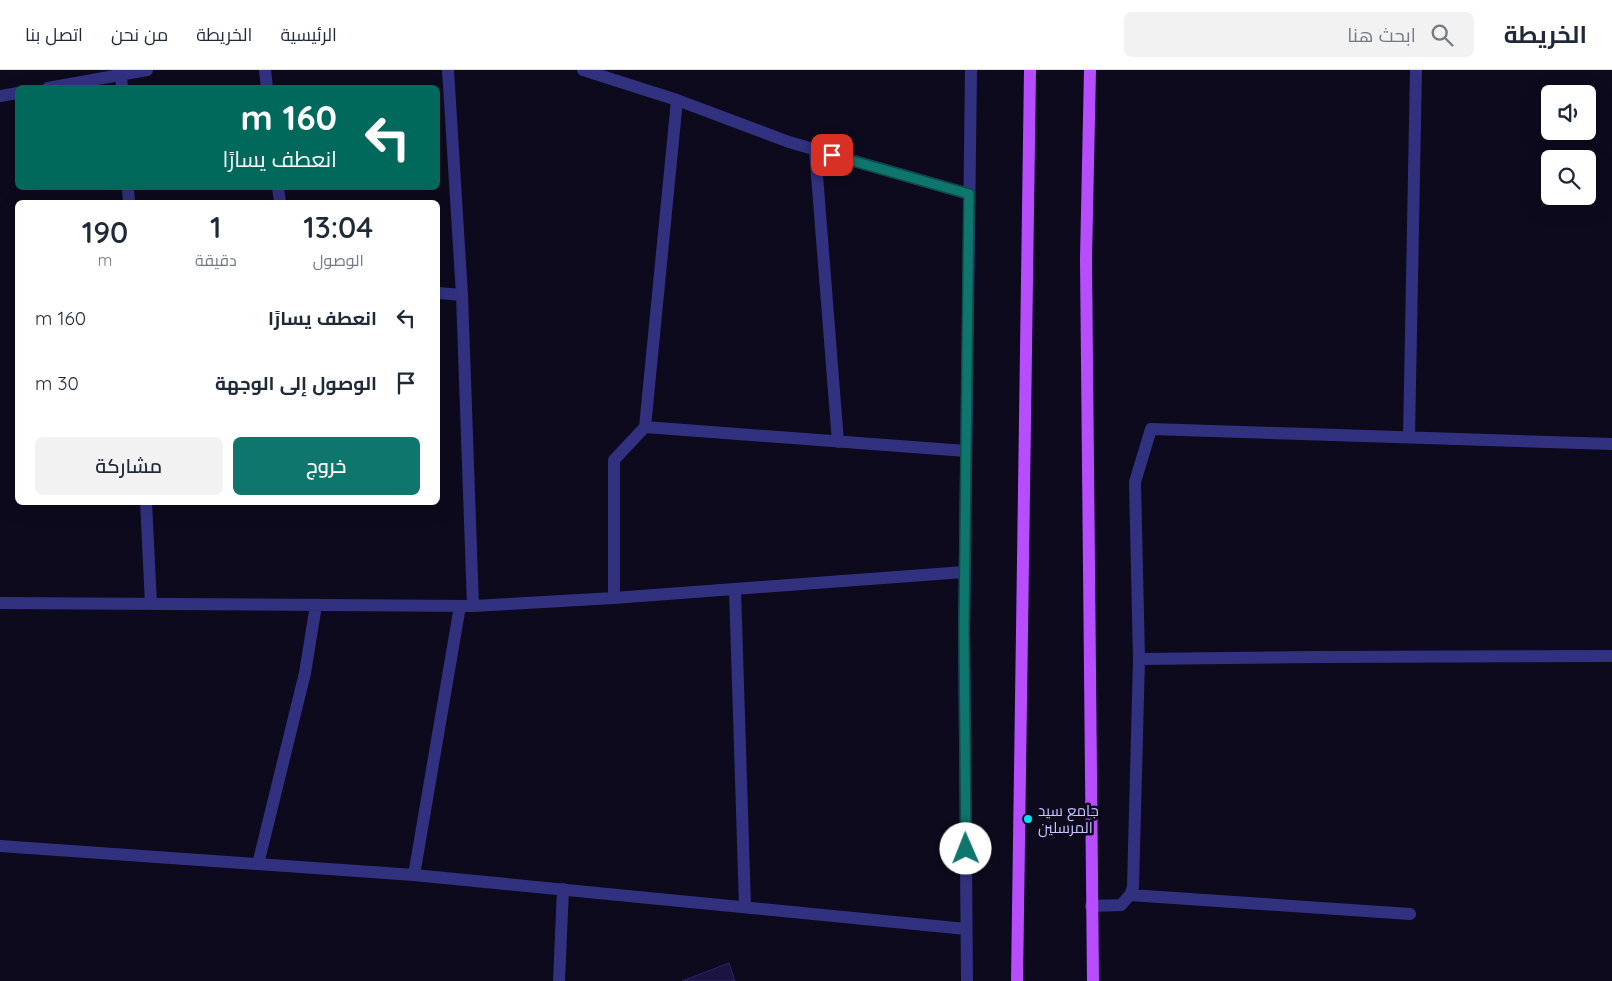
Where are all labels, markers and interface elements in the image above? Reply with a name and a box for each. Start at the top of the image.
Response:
search box [1124,12,1474,57]
text: الخريطة [1504,19,1587,49]
icon: search [1428,21,1456,49]
text: اتصل بنا [25,23,83,46]
text: من نحن [111,23,168,46]
text: الخريطة [196,23,252,46]
text: الرئيسية [280,23,337,46]
text: ابحث هنا [1347,23,1416,47]
map controls [1541,85,1596,205]
button: sound [1541,85,1596,140]
text: 160 m [240,95,337,139]
icon: left [355,105,420,170]
pin [811,134,853,176]
icon: arrive [818,141,846,169]
text: انعطف يسارًا [223,145,337,173]
button: search [1541,150,1596,205]
text: 1 [210,208,222,246]
text: 13:04 [303,208,373,246]
text: 190 [82,213,128,251]
text: m [98,250,112,270]
text: دقيقة [195,250,237,270]
text: الوصول [313,250,364,270]
icon: left [392,304,420,332]
text: 160 m [35,306,86,330]
text: انعطف يسارًا [268,306,377,330]
icon: arrive [392,369,420,397]
text: 30 m [35,371,79,395]
text: الوصول إلى الوجهة [215,371,377,395]
button: مشاركة [35,437,223,495]
button: خروج [233,437,420,495]
place label: جامع سيد المرسلين [1038,801,1099,838]
marker: جامع سيد المرسلين [1022,813,1034,825]
position arrow [939,822,991,874]

